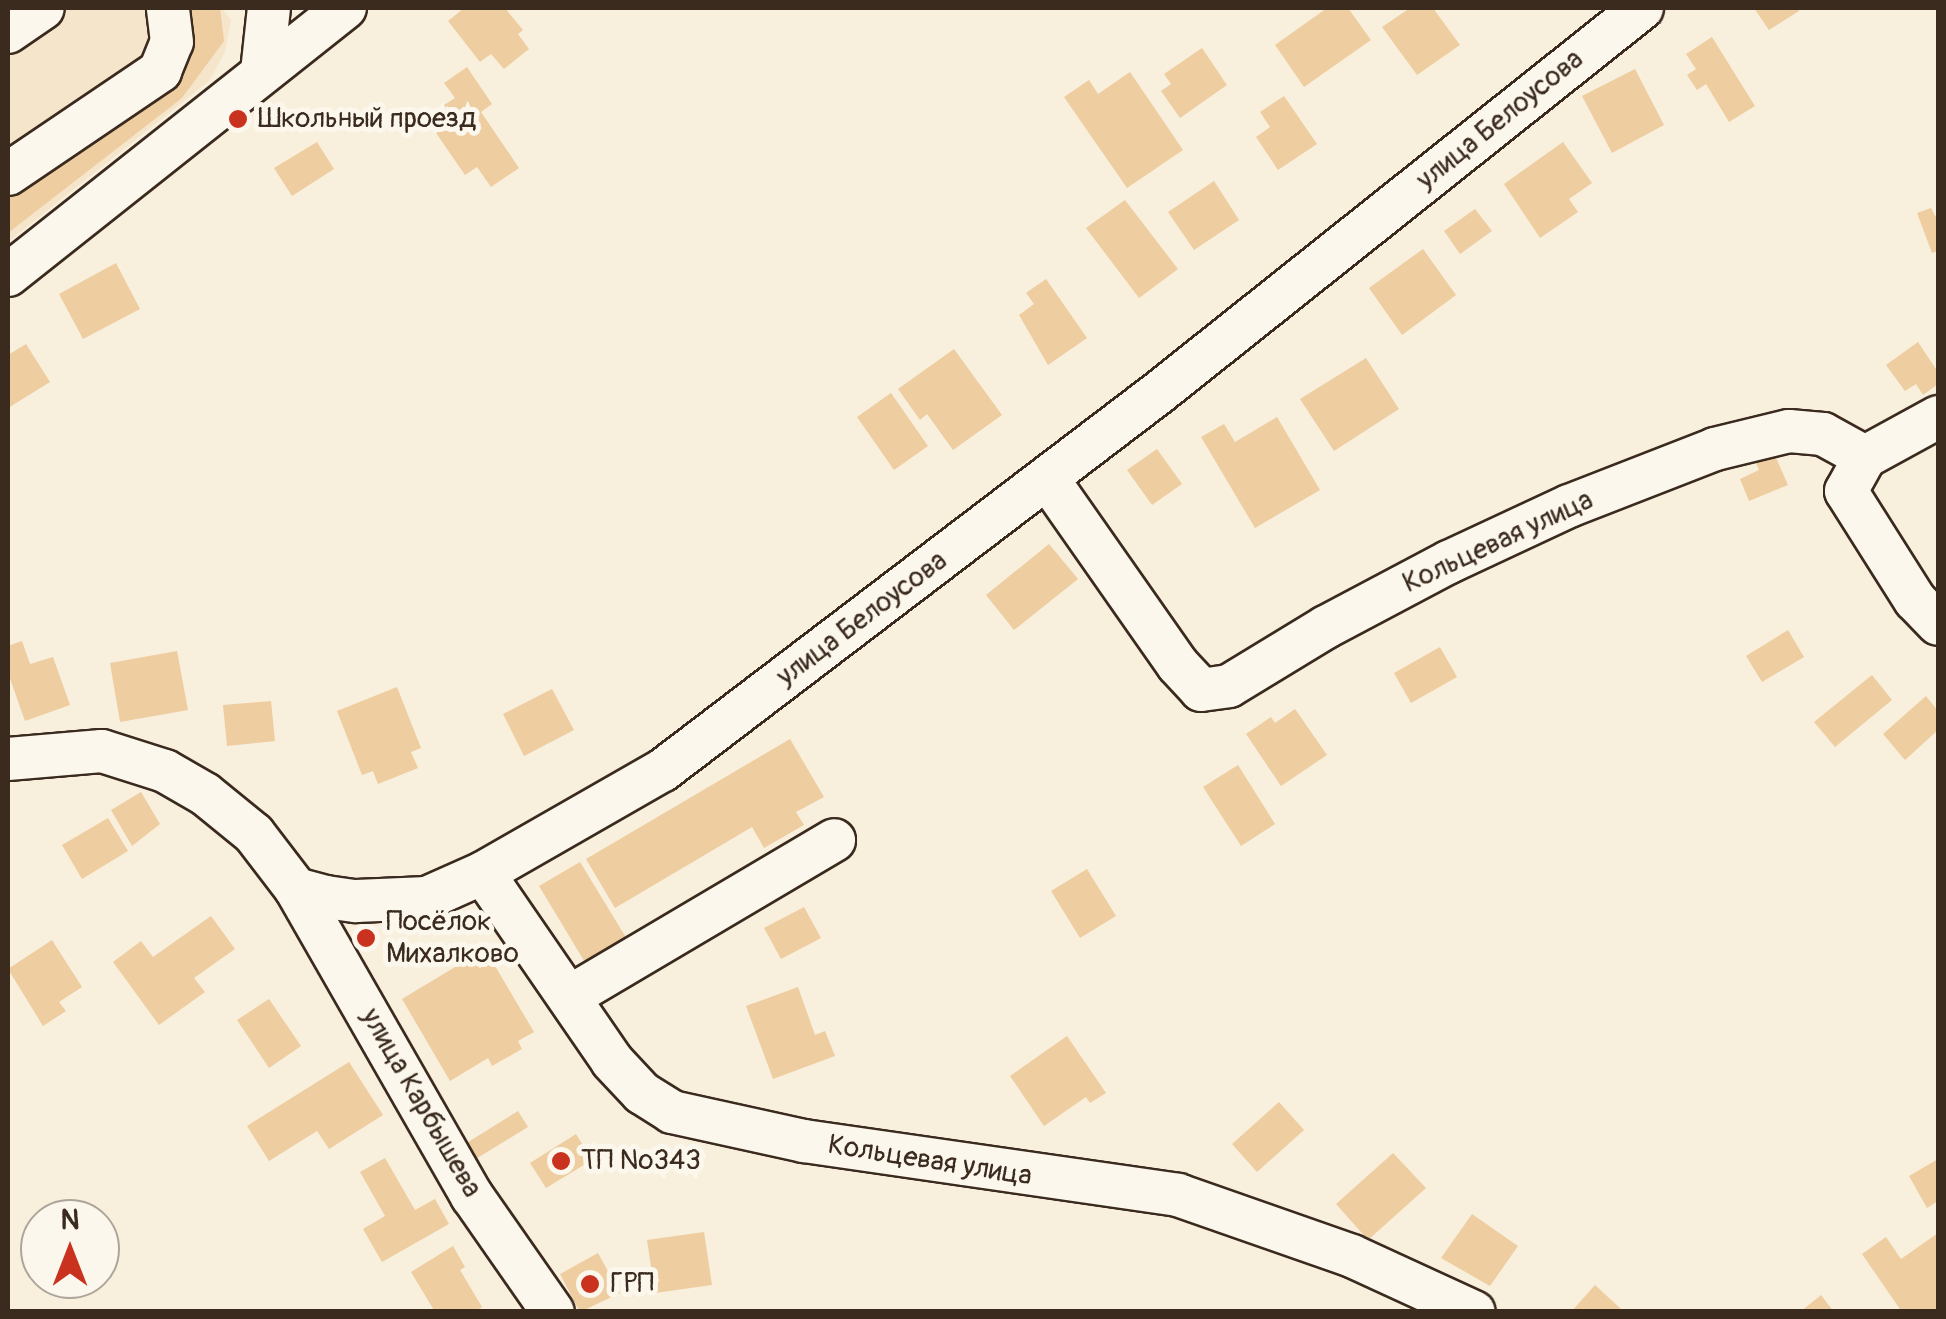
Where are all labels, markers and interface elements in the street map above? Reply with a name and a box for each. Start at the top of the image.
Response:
street label: улица Белоусова [1410,43,1590,197]
place label: Школьный проезд [258,102,476,136]
marker: Школьный проезд [227,108,249,130]
street label: Кольцевая улица [1398,483,1598,601]
street label: улица Белоусова [770,544,954,694]
place label: Посёлок Михалково [386,905,519,971]
marker: Посёлок Михалково [355,927,377,949]
street label: улица Карбышева [353,1003,489,1203]
street label: Кольцевая улица [826,1128,1034,1194]
place label: ТП №343 [581,1144,701,1178]
marker: ТП №343 [550,1150,572,1172]
north arrow [20,1199,120,1299]
text: N [61,1203,79,1238]
place label: ГРП [610,1267,654,1301]
marker: ГРП [579,1273,601,1295]

